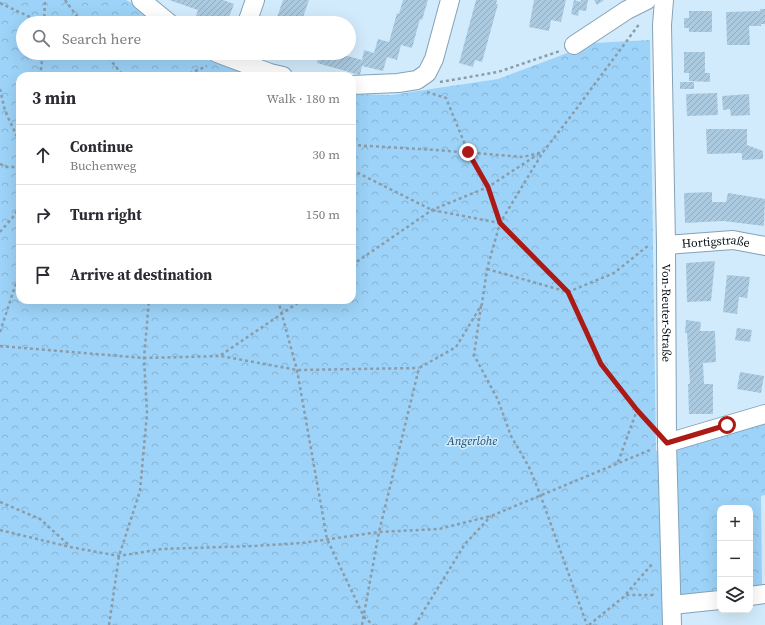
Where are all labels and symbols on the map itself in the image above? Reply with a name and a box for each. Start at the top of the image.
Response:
route end [459,143,477,161]
street label: Hortigstraße [681,232,751,252]
street label: Von-Reuter-Straße [658,264,675,362]
route start [718,416,736,434]
park label: Angerlohe [446,433,497,449]

